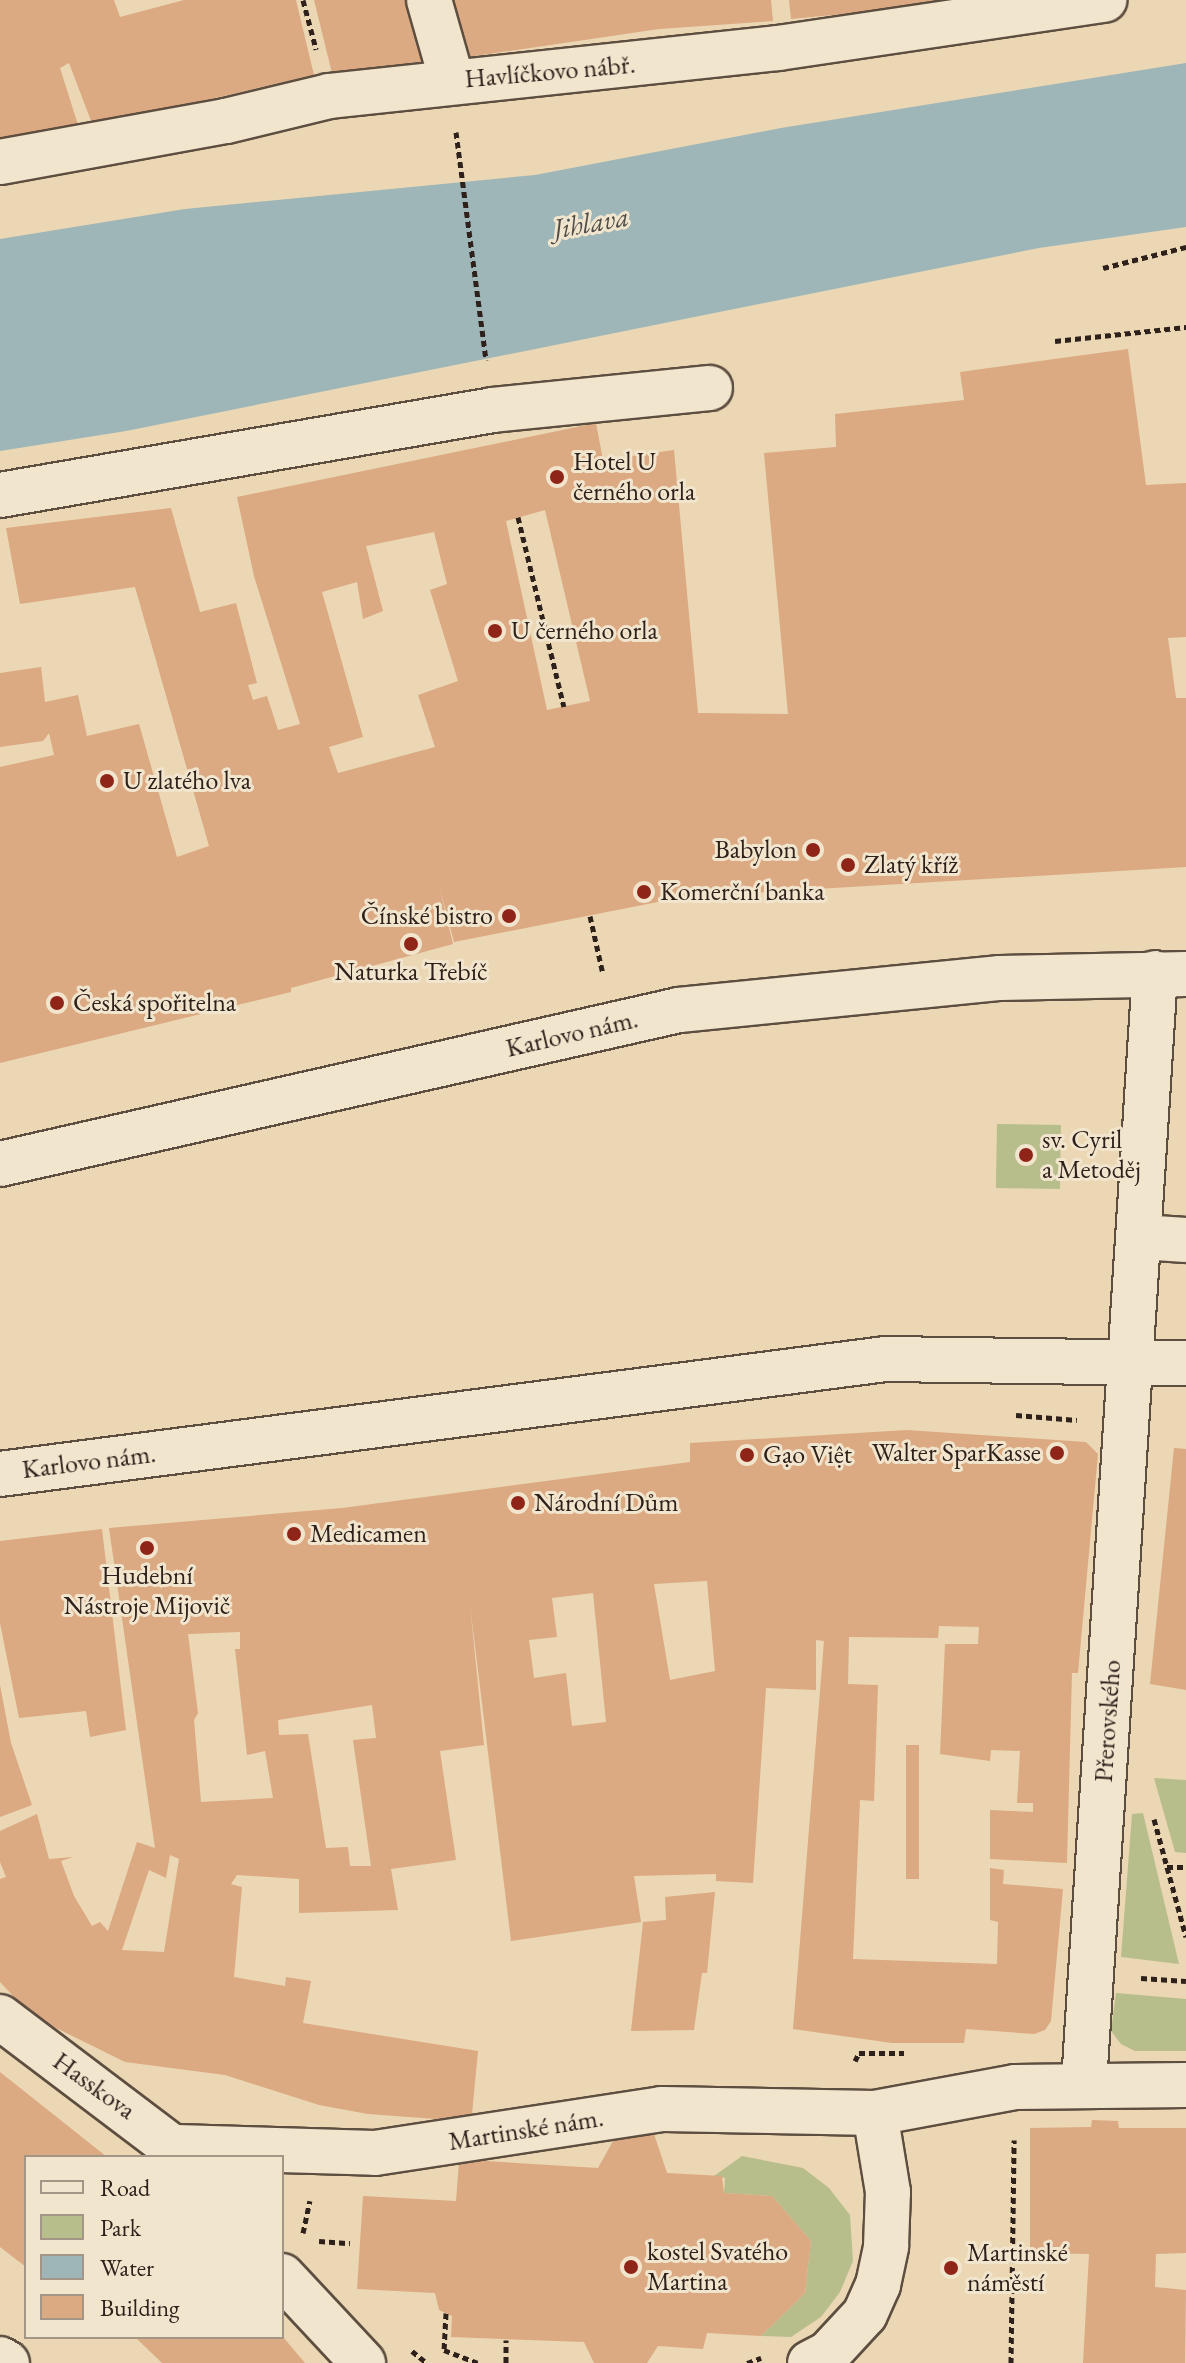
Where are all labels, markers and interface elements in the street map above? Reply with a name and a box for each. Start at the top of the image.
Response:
street label: Havlíčkovo nábř. [463,49,637,95]
water label: Jihlava [551,199,631,245]
place label: Hotel U černého orla [573,446,695,508]
marker: Hotel U černého orla [548,468,566,486]
place label: U černého orla [511,615,658,647]
marker: U černého orla [486,622,504,640]
place label: U zlatého lva [123,765,251,797]
marker: U zlatého lva [98,772,116,790]
place label: Babylon [714,834,797,866]
marker: Babylon [804,841,822,859]
place label: Zlatý kříž [864,849,958,881]
marker: Zlatý kříž [839,856,857,874]
place label: Komerční banka [660,876,825,908]
marker: Komerční banka [635,883,653,901]
place label: Čínské bistro [361,900,493,932]
marker: Čínské bistro [500,907,518,925]
marker: Naturka Třebíč [402,935,420,953]
place label: Naturka Třebíč [334,956,488,988]
place label: Česká spořitelna [73,987,236,1019]
marker: Česká spořitelna [48,994,66,1012]
street label: Karlovo nám. [503,1004,641,1064]
place label: sv. Cyril a Metoděj [1042,1124,1141,1186]
marker: sv. Cyril a Metoděj [1017,1146,1035,1164]
place label: Walter SparKasse [872,1437,1041,1469]
street label: Karlovo nám. [20,1438,158,1486]
place label: Gạo Việt [763,1439,852,1471]
marker: Walter SparKasse [1048,1444,1066,1462]
marker: Gạo Việt [738,1446,756,1464]
place label: Národní Dům [534,1487,679,1519]
marker: Národní Dům [509,1494,527,1512]
place label: Medicamen [310,1518,427,1550]
marker: Medicamen [285,1525,303,1543]
marker: Hudební Nástroje Mijovič [138,1539,156,1557]
place label: Hudební Nástroje Mijovič [64,1560,230,1622]
street label: Přerovského [1088,1659,1128,1783]
street label: Hasskova [47,2046,141,2126]
street label: Martinské nám. [446,2102,606,2158]
legend [24,2155,284,2339]
text: Road [100,2172,150,2203]
text: Park [100,2212,141,2243]
place label: kostel Svatého Martina [647,2236,788,2298]
place label: Martinské náměstí [967,2237,1068,2298]
text: Water [100,2252,154,2283]
marker: kostel Svatého Martina [622,2258,640,2276]
marker: Martinské náměstí [942,2259,960,2277]
text: Building [100,2292,180,2323]

